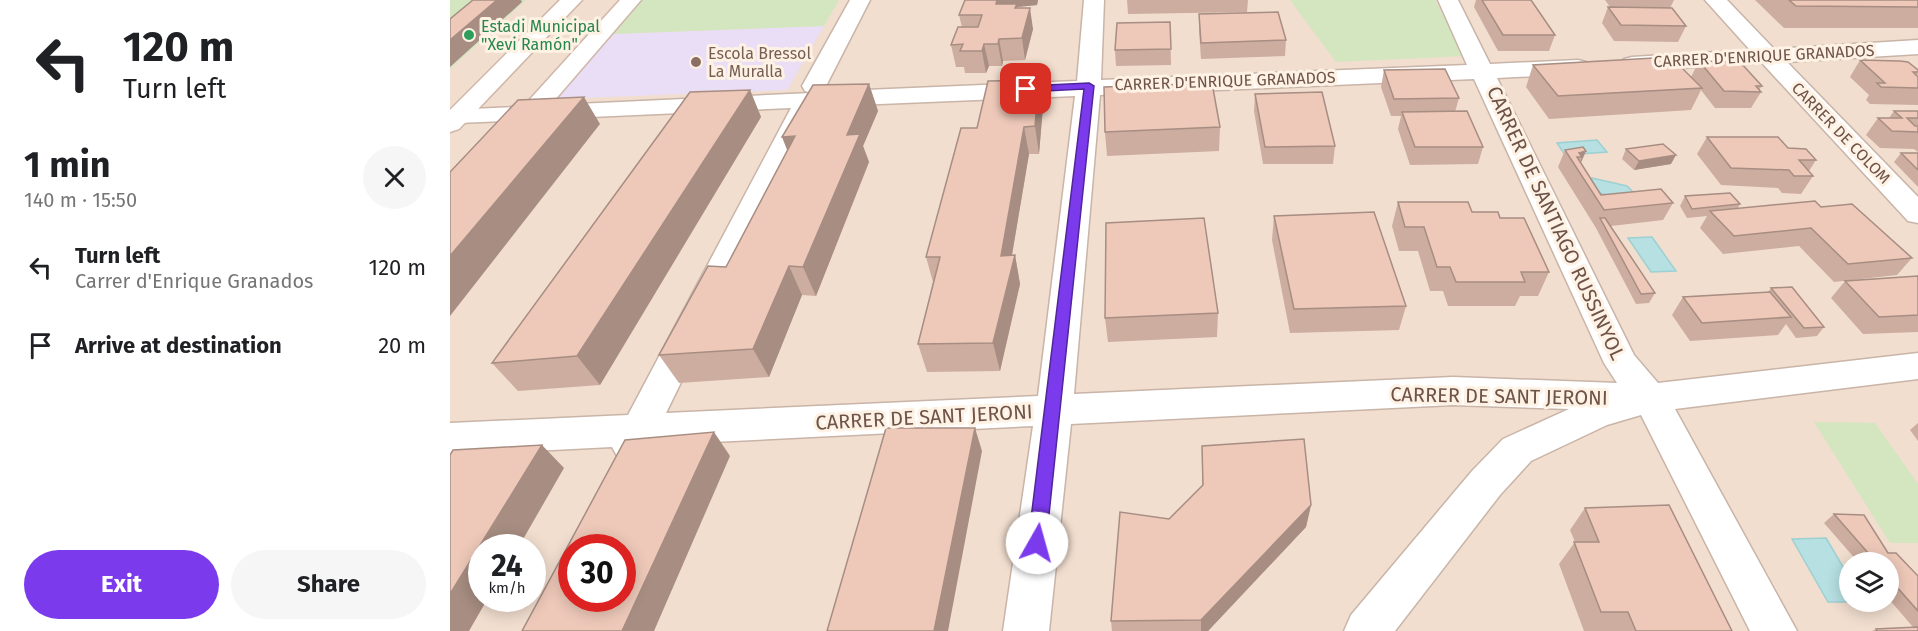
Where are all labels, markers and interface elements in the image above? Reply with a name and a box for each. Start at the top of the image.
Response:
place label: Estadi Municipal "Xevi Ramón" [481,17,600,54]
text: 120 m [123,22,234,72]
icon: left [24,24,102,102]
marker: Estadi Municipal "Xevi Ramón" [462,28,476,42]
street label: CARRER D'ENRIQUE GRANADOS [1653,41,1875,71]
place label: Escola Bressol La Muralla [708,44,811,81]
marker: Escola Bressol La Muralla [689,55,703,69]
pin [1000,63,1051,114]
street label: CARRER D'ENRIQUE GRANADOS [1114,68,1336,94]
icon: arrive [1009,72,1042,105]
text: Turn left [123,73,226,105]
street label: CARRER DE COLOM [1788,78,1894,188]
street label: CARRER DE SANTIAGO RUSSINYOL [1482,82,1630,364]
text: 1 min [24,143,111,187]
button: close [363,146,426,209]
text: 140 m · 15:50 [24,188,137,212]
text: Turn left [75,242,160,269]
icon: left [24,251,57,284]
text: 120 m [369,254,426,281]
text: Carrer d'Enrique Granados [75,269,313,293]
icon: arrive [24,329,57,362]
text: Arrive at destination [75,332,282,359]
text: 20 m [378,332,426,359]
street label: CARRER DE SANT JERONI [1390,382,1608,410]
street label: CARRER DE SANT JERONI [815,399,1033,435]
position arrow [1005,511,1069,575]
speed limit sign: 30 [558,534,636,612]
text: 24 [491,548,523,584]
button: Exit [24,550,219,619]
button: Share [231,550,426,619]
map controls [1839,552,1899,612]
button: layers [1839,552,1899,612]
text: km/h [488,579,526,597]

